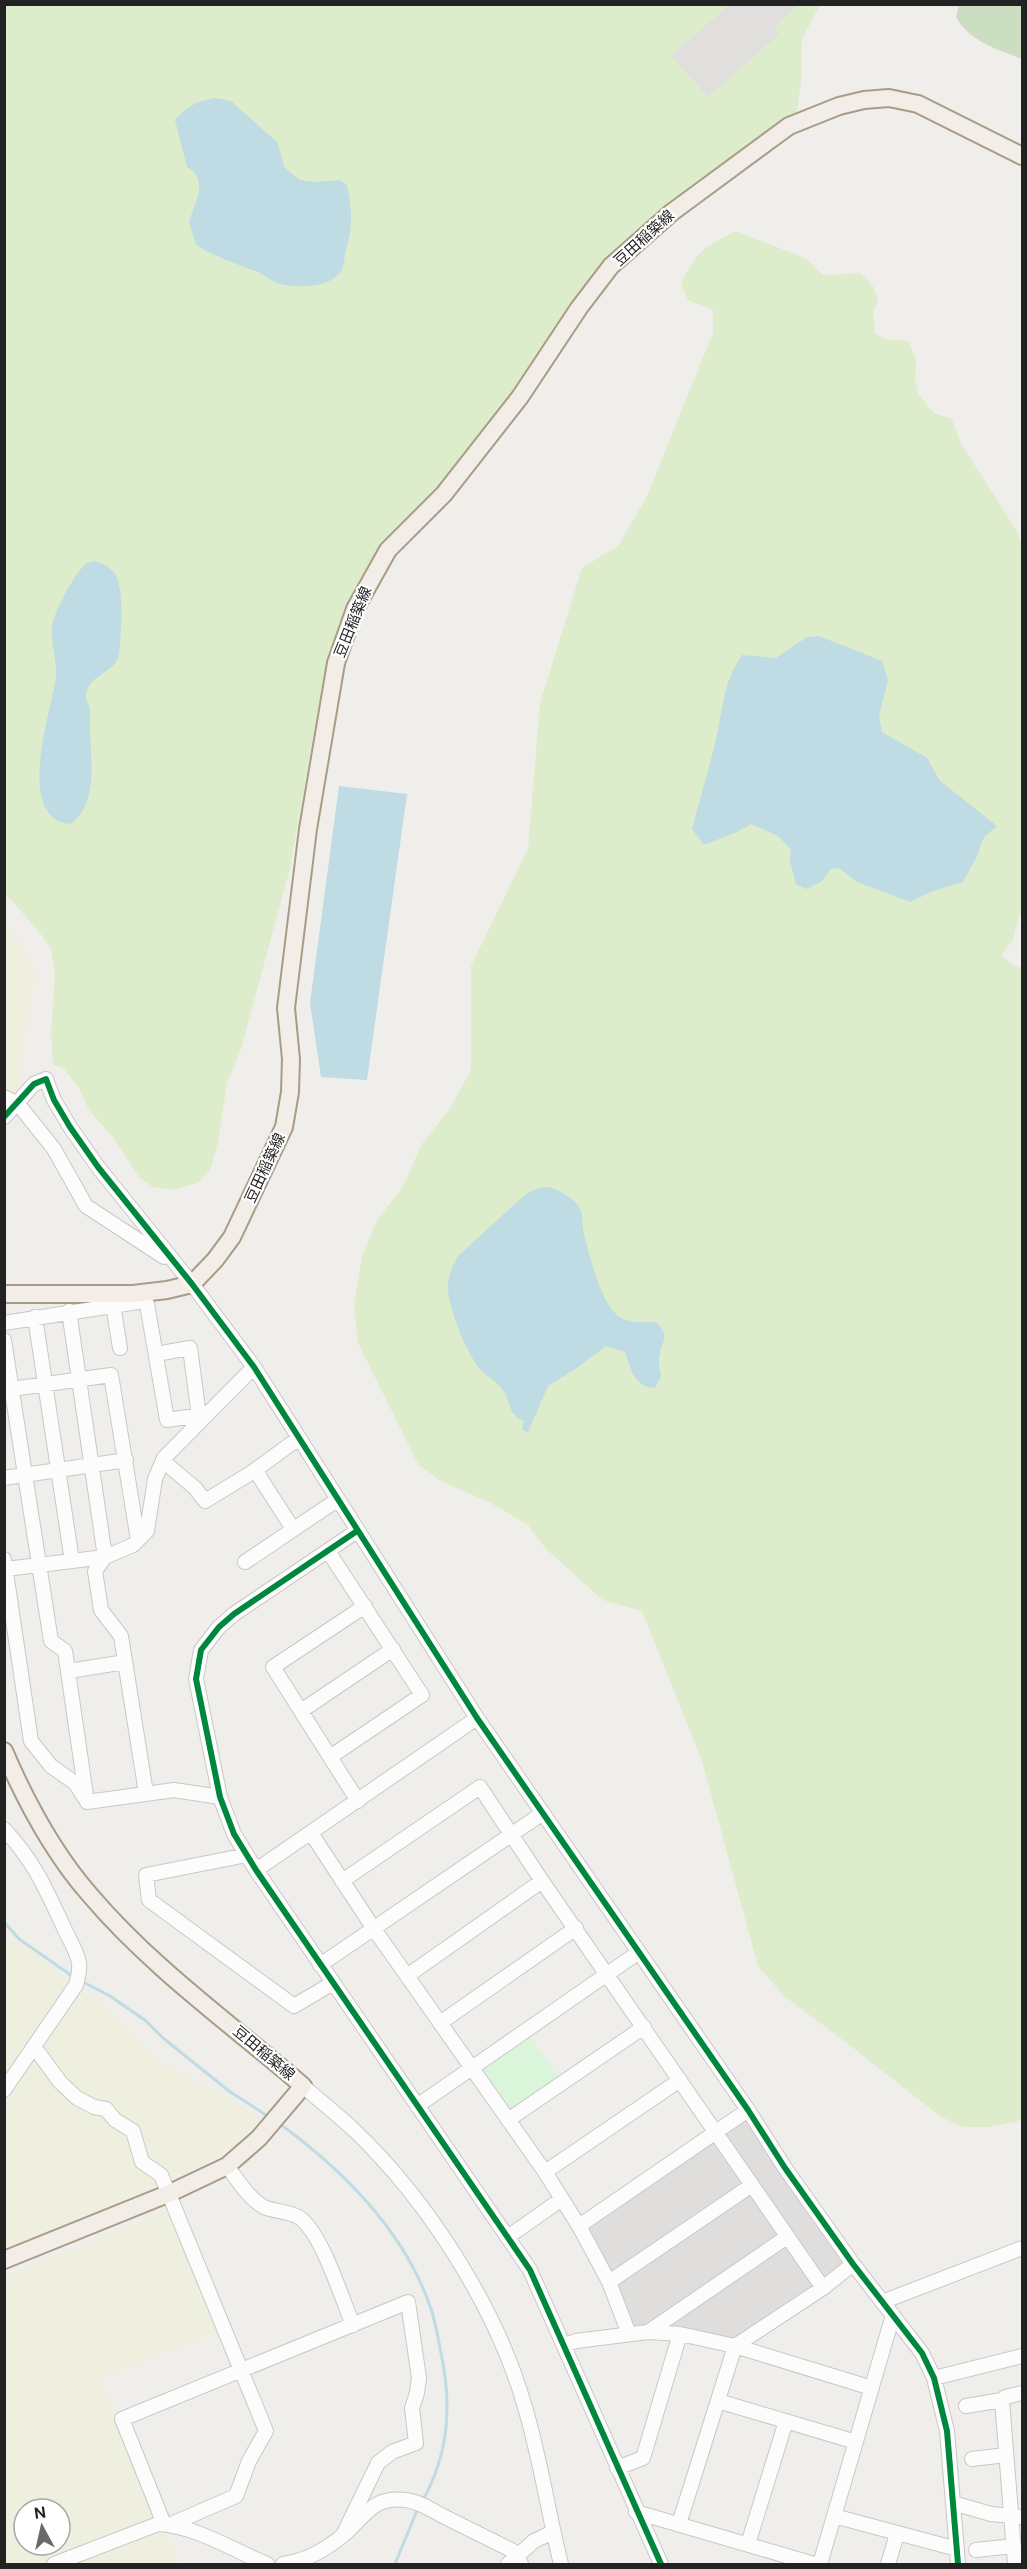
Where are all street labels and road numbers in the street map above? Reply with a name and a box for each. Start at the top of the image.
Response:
street label: 豆田稲築線 [609,205,679,271]
street label: 豆田稲築線 [330,583,376,661]
street label: 豆田稲築線 [240,1130,290,1206]
street label: 豆田稲築線 [229,2021,299,2085]

